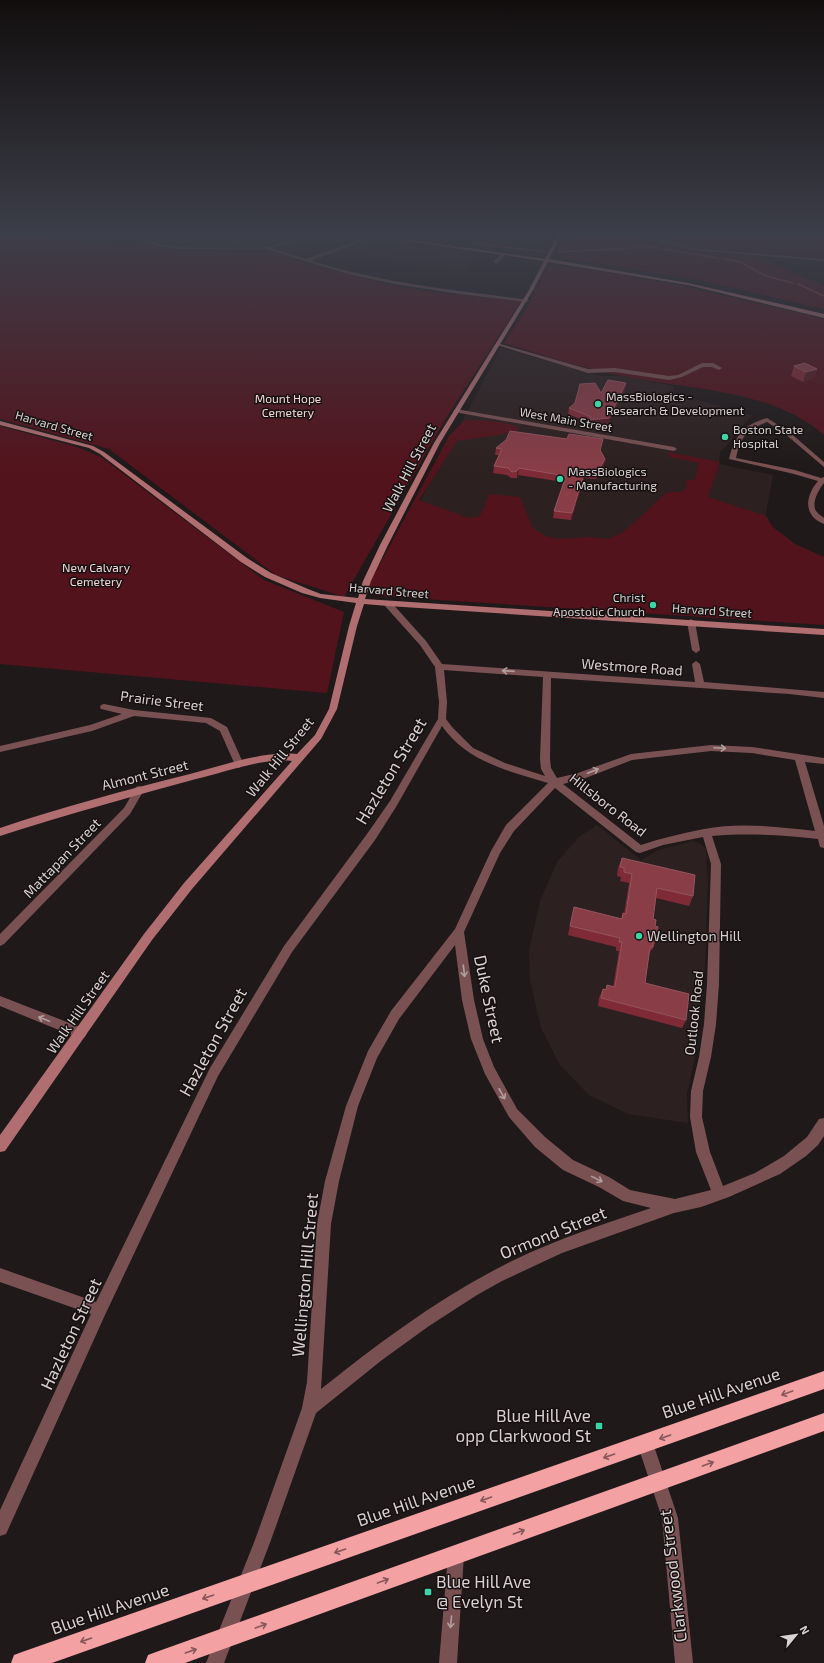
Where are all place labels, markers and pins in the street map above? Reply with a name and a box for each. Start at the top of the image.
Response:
place label: MassBiologics - Research & Development [606,389,744,417]
marker: MassBiologics - Research & Development [593,399,603,409]
place label: Boston State Hospital [733,422,803,450]
marker: Boston State Hospital [720,432,730,442]
place label: MassBiologics - Manufacturing [568,464,657,492]
marker: MassBiologics - Manufacturing [555,474,565,484]
place label: Christ Apostolic Church [553,590,645,618]
marker: Christ Apostolic Church [648,600,658,610]
place label: Wellington Hill [647,927,742,944]
marker: Wellington Hill [634,931,644,941]
place label: Blue Hill Ave opp Clarkwood St [456,1405,592,1446]
marker: Blue Hill Ave opp Clarkwood St [594,1421,604,1431]
place label: Blue Hill Ave @ Evelyn St [436,1571,531,1612]
marker: Blue Hill Ave @ Evelyn St [423,1587,433,1597]

